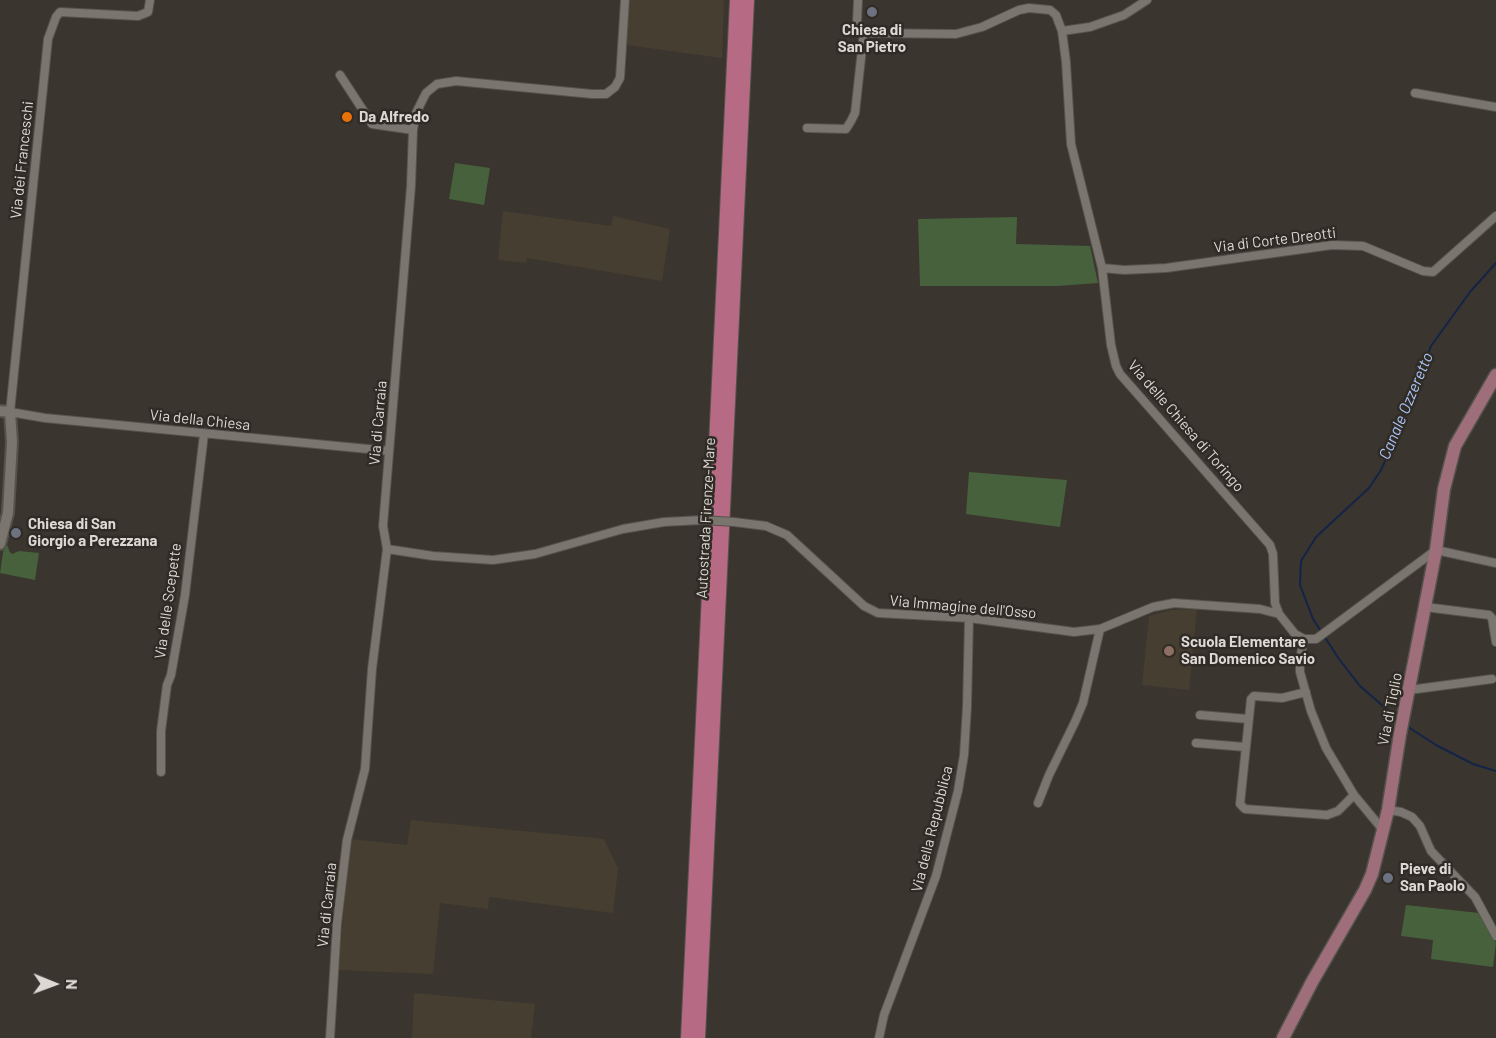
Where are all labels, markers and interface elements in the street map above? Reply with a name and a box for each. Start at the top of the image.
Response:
marker: Chiesa di San Pietro [865,5,879,19]
place label: Chiesa di San Pietro [838,21,906,56]
street label: Via dei Franceschi [7,100,37,220]
place label: Da Alfredo [359,108,429,126]
marker: Da Alfredo [340,110,354,124]
street label: Via di Corte Dreotti [1213,224,1337,256]
water label: Canale Ozzeretto [1375,350,1437,462]
street label: Via delle Chiesa di Toringo [1124,357,1248,495]
street label: Via di Carraia [365,380,391,466]
street label: Via della Chiesa [149,406,251,434]
street label: Autostrada Firenze-Mare [693,437,719,599]
place label: Chiesa di San Giorgio a Perezzana [28,515,157,550]
marker: Chiesa di San Giorgio a Perezzana [9,526,23,540]
street label: Via delle Scepette [151,542,185,660]
street label: Via Immagine dell'Osso [889,592,1037,622]
place label: Scuola Elementare San Domenico Savio [1181,633,1315,668]
marker: Scuola Elementare San Domenico Savio [1162,644,1176,658]
street label: Via di Tiglio [1374,671,1406,747]
street label: Via della Repubblica [908,764,956,894]
place label: Pieve di San Paolo [1400,860,1465,895]
street label: Via di Carraia [314,862,340,948]
marker: Pieve di San Paolo [1381,871,1395,885]
north arrow [24,954,84,1014]
text: N [63,979,82,990]

